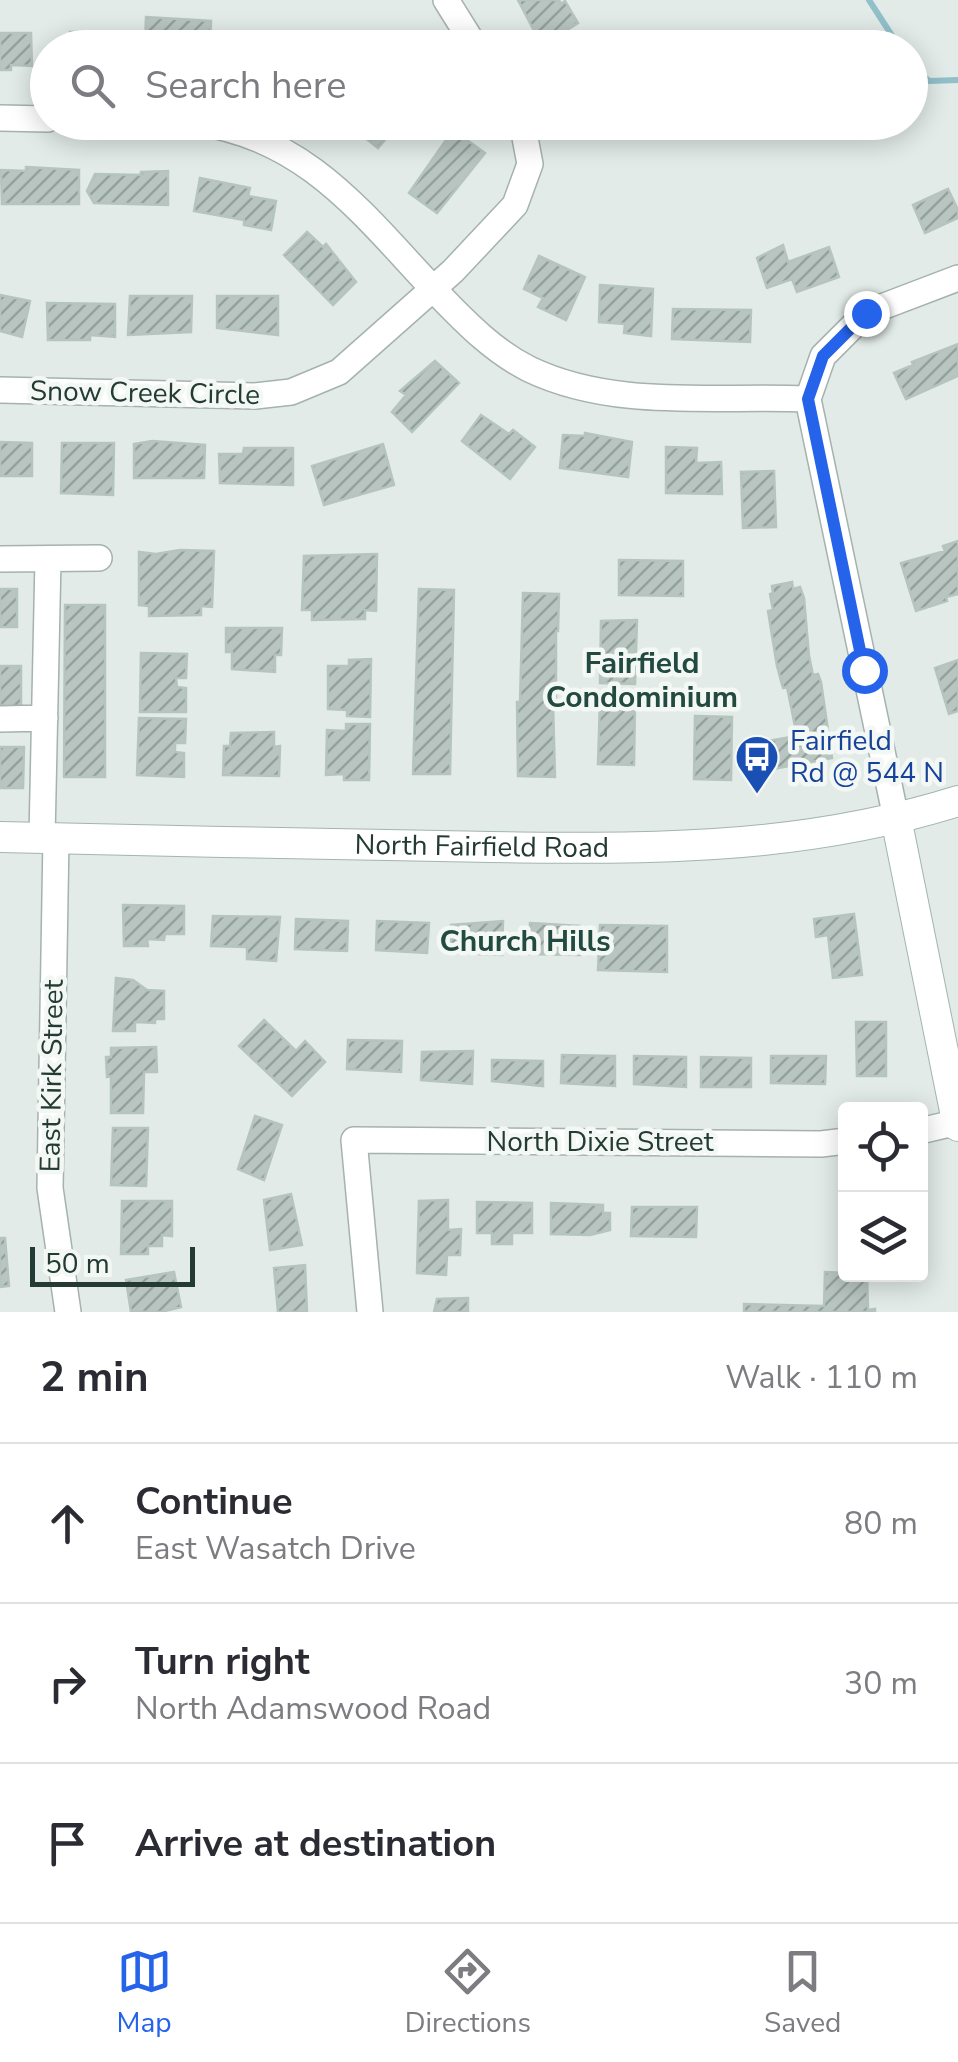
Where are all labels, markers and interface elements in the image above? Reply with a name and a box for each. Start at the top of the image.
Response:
search box [30,30,928,140]
icon: search [65,58,120,113]
text: Search here [145,60,346,111]
route end [844,291,890,337]
street label: Snow Creek Circle [30,372,260,414]
district label: Fairfield Condominium [546,643,738,718]
route start [842,648,888,694]
place label: Fairfield Rd @ 544 N [790,722,944,792]
bus stop icon: Fairfield Rd @ 544 N [734,734,780,795]
street label: North Fairfield Road [354,826,609,867]
district label: Church Hills [439,921,611,962]
street label: East Kirk Street [31,979,73,1173]
map controls [838,1102,928,1282]
button: locate [838,1102,928,1192]
street label: North Dixie Street [487,1123,714,1161]
button: layers [838,1192,928,1282]
scale bar [30,1242,195,1286]
text: 50 m [45,1245,110,1283]
text: 2 min [40,1349,149,1406]
text: Walk · 110 m [725,1356,918,1399]
text: Continue [135,1476,293,1527]
icon: ahead [40,1496,95,1551]
text: 80 m [844,1502,918,1545]
text: East Wasatch Drive [135,1527,416,1570]
text: Turn right [135,1636,310,1687]
icon: right [40,1656,95,1711]
text: 30 m [844,1662,918,1705]
text: North Adamswood Road [135,1687,491,1730]
icon: arrive [40,1816,95,1871]
text: Arrive at destination [135,1818,496,1869]
tab: Map [117,1944,172,2042]
tab: Directions [405,1944,531,2042]
tab: Saved [764,1944,841,2042]

